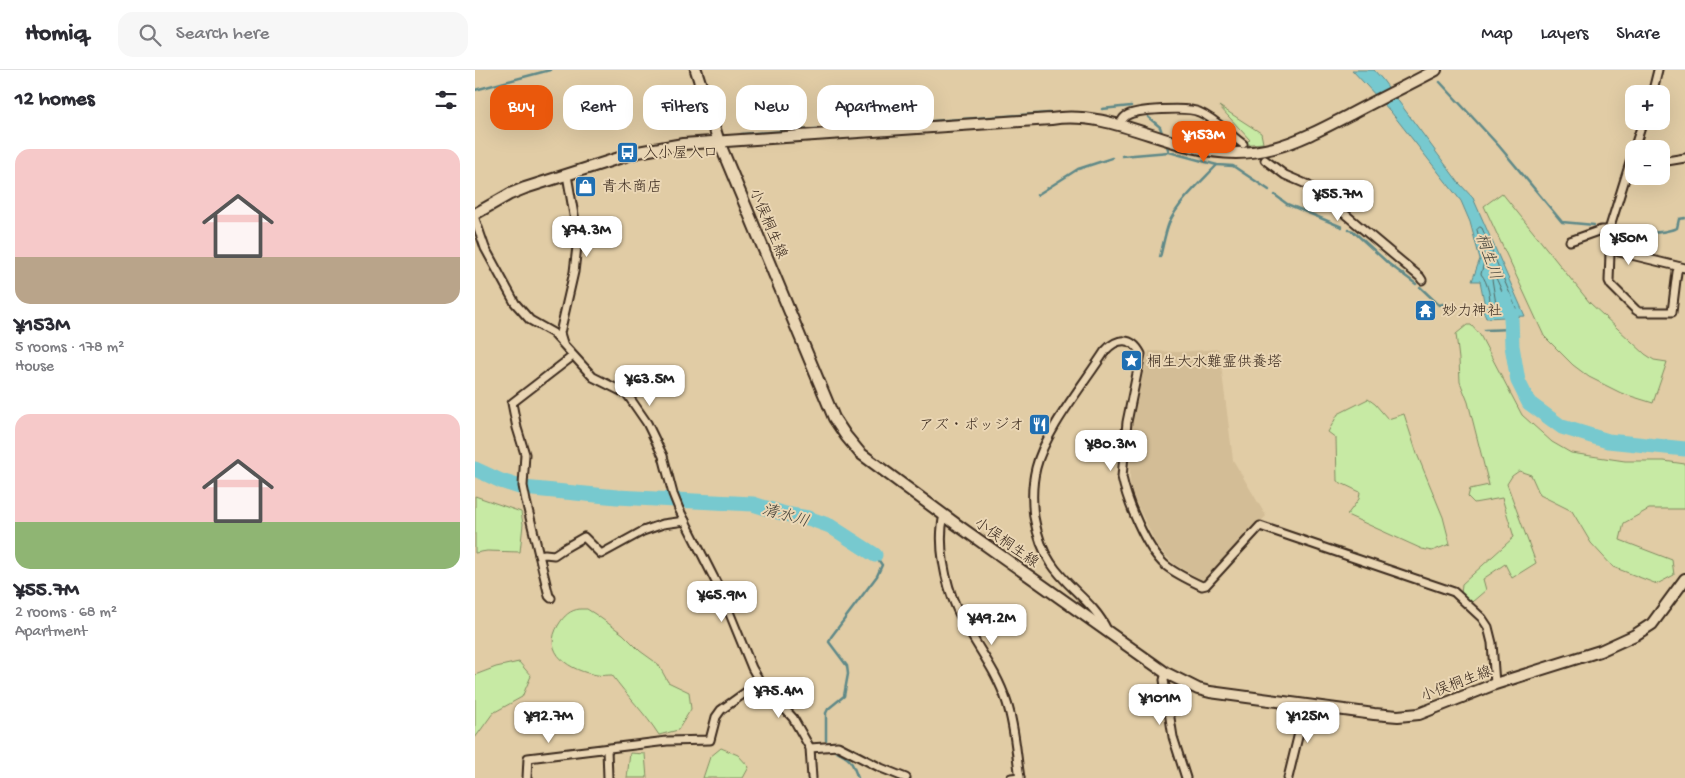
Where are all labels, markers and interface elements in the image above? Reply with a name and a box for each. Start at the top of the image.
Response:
search box [118,12,468,57]
text: Homiq [25,20,88,49]
icon: search [136,21,164,49]
text: Search here [176,23,269,46]
text: Map [1481,24,1513,45]
text: Layers [1541,24,1588,45]
text: Share [1616,24,1660,45]
chip: Buy [490,85,553,130]
chip: Rent [563,85,633,130]
chip: Filters [643,85,726,130]
chip: New [736,85,807,130]
chip: Apartment [817,85,934,130]
map controls [1625,85,1670,185]
button: + [1625,85,1670,130]
icon: filters [432,86,460,114]
text: 12 homes [15,88,94,113]
pin: ¥153M [1169,121,1239,163]
text: ¥153M [1183,127,1225,146]
bus stop icon: 入小屋入口 [615,140,639,164]
button: − [1625,140,1670,185]
place label: 入小屋入口 [643,145,718,163]
shop icon: 青木商店 [574,174,598,198]
place label: 青木商店 [602,178,662,197]
pin: ¥55.7M [1297,180,1379,222]
icon: home [193,181,283,271]
street label: 小俣桐生線 [744,185,791,262]
text: ¥55.7M [1314,186,1362,205]
pin: ¥74.3M [546,216,628,258]
text: ¥74.3M [563,222,611,241]
pin: ¥50M [1599,224,1659,266]
text: ¥50M [1611,230,1647,249]
water label: 桐生川 [1470,231,1504,283]
temple icon: 妙力神社 [1414,298,1438,322]
place label: 妙力神社 [1442,302,1502,321]
text: ¥153M [15,314,70,339]
text: 5 rooms · 178 m² [15,339,124,358]
place icon: 桐生大水難霊供養塔 [1119,349,1143,373]
place label: 桐生大水難霊供養塔 [1147,353,1282,372]
text: House [15,358,54,377]
pin: ¥63.5M [609,364,691,407]
text: ¥63.5M [626,371,674,390]
restaurant icon: アズ・ポッジオ [1028,412,1052,436]
place label: アズ・ポッジオ [919,417,1024,435]
pin: ¥80.3M [1070,430,1152,472]
text: ¥80.3M [1086,436,1136,455]
icon: home [193,446,283,536]
water label: 清水川 [759,500,811,533]
street label: 小俣桐生線 [970,514,1042,573]
text: ¥55.7M [15,579,79,604]
pin: ¥65.9M [681,580,763,623]
text: ¥65.9M [698,587,746,606]
text: 2 rooms · 68 m² [15,604,117,623]
pin: ¥49.2M [951,604,1033,646]
text: ¥49.2M [969,610,1015,629]
text: Apartment [15,623,87,642]
street label: 小俣桐生線 [1418,662,1495,707]
pin: ¥75.4M [738,676,820,719]
text: ¥75.4M [755,683,803,702]
pin: ¥101M [1125,684,1195,726]
text: ¥101M [1140,690,1180,709]
pin: ¥92.7M [508,702,590,744]
pin: ¥125M [1273,702,1343,744]
text: ¥92.7M [525,708,573,727]
text: ¥125M [1287,708,1329,727]

